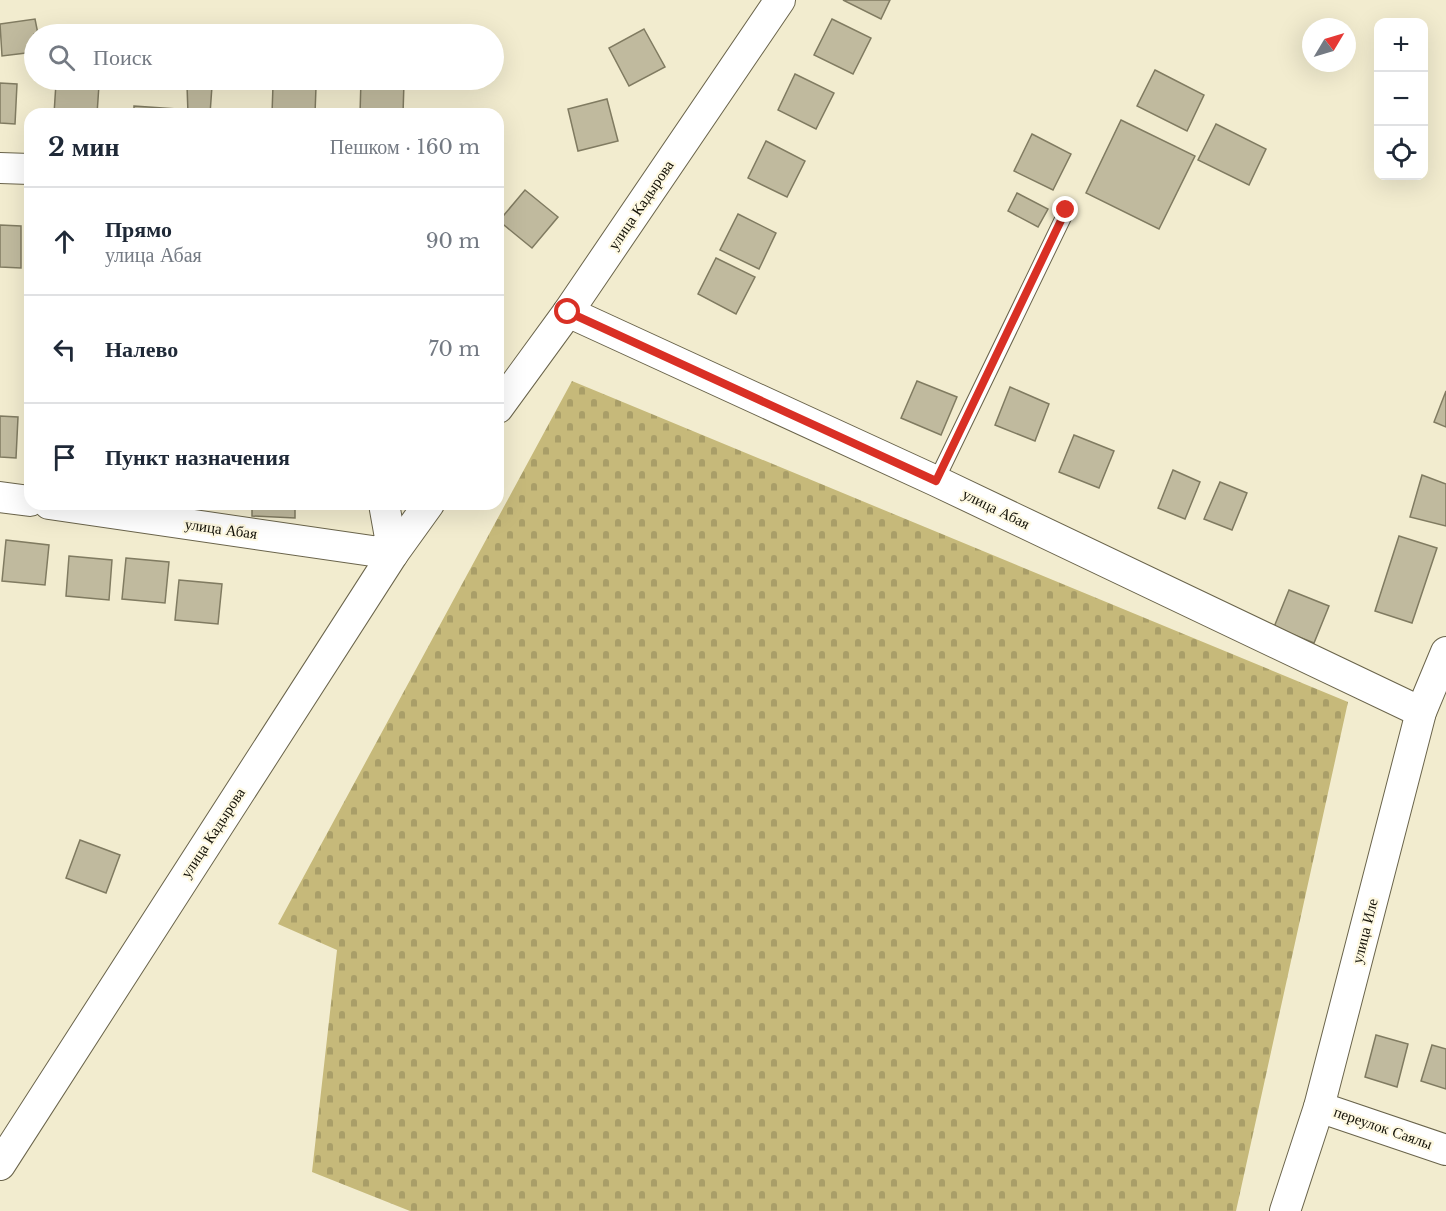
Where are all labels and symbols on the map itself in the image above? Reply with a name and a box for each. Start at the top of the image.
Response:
north arrow [1302,18,1356,72]
street label: улица Кадырова [604,156,678,253]
route end [1052,196,1078,222]
route start [554,298,580,324]
street label: улица Абая [959,484,1033,533]
street label: улица Абая [184,514,258,543]
street label: улица Кадырова [176,784,249,882]
street label: улица Иле [1347,896,1382,965]
street label: переулок Саялы [1331,1102,1435,1153]

